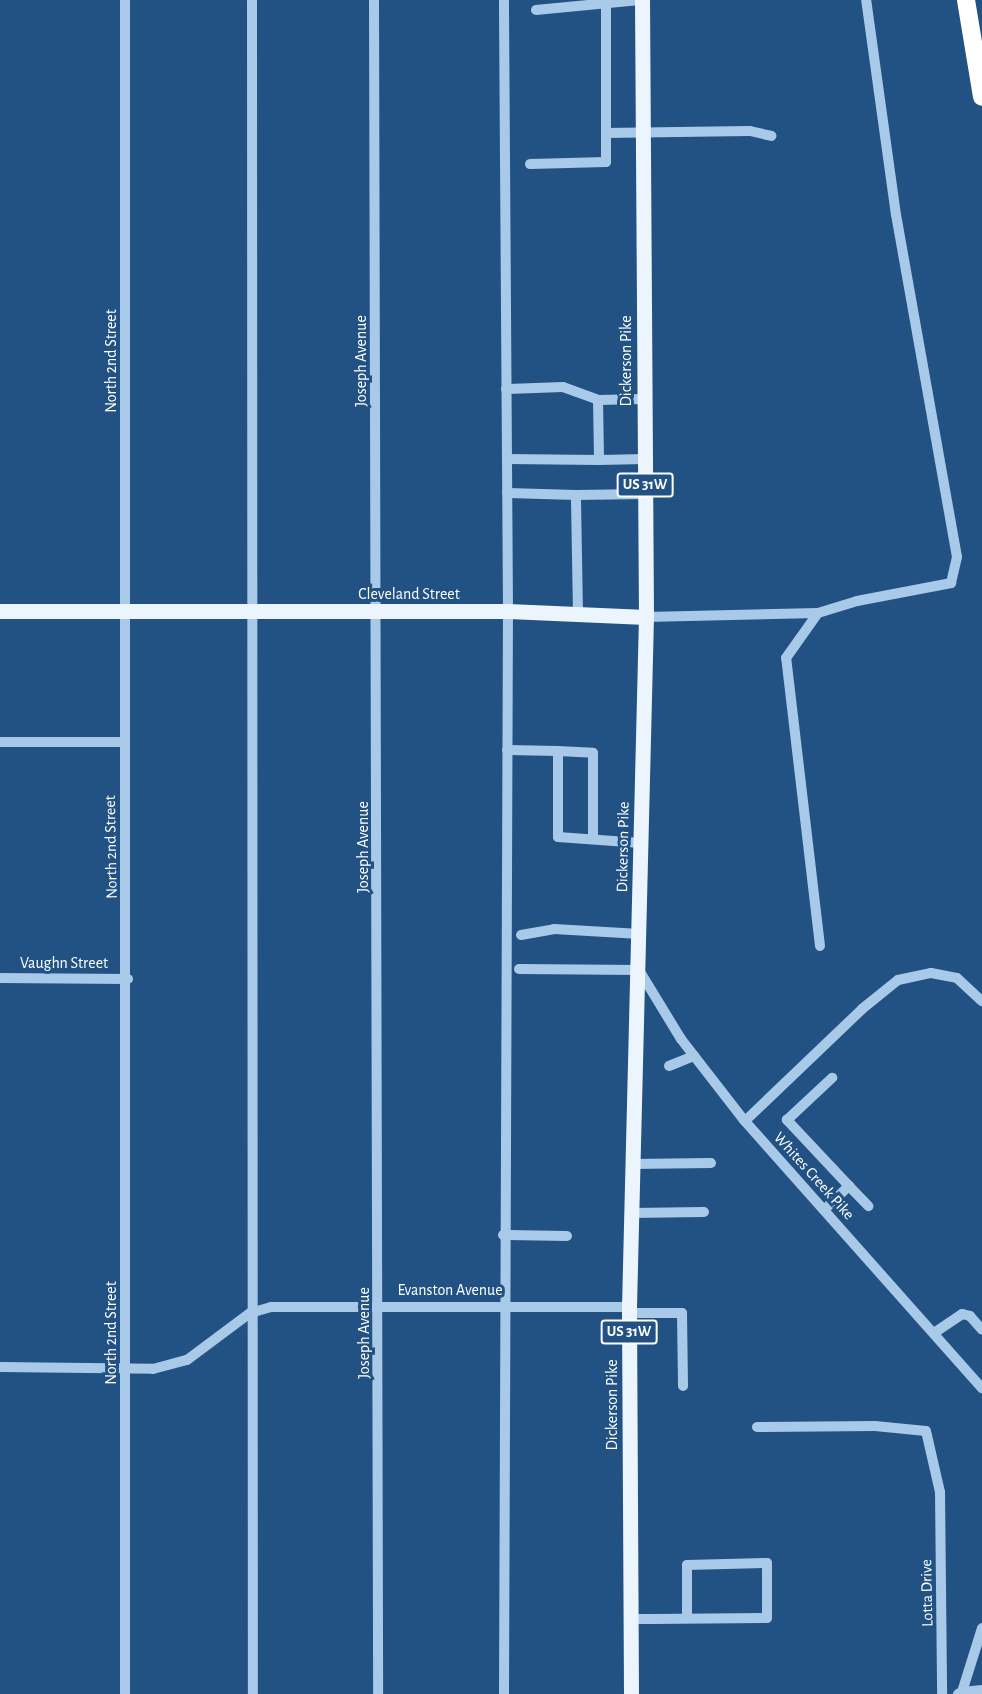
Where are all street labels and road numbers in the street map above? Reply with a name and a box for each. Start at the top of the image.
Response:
street label: North 2nd Street [101,309,121,413]
street label: Joseph Avenue [351,315,371,407]
street label: Dickerson Pike [616,315,636,407]
road number: US 31W [616,473,674,497]
street label: Cleveland Street [358,584,460,604]
street label: North 2nd Street [100,795,122,899]
street label: Joseph Avenue [353,801,373,893]
street label: Dickerson Pike [613,801,633,893]
street label: Vaughn Street [20,953,108,973]
street label: Whites Creek Pike [770,1128,858,1224]
street label: Evanston Avenue [397,1280,503,1300]
street label: North 2nd Street [101,1281,121,1385]
street label: Joseph Avenue [354,1287,374,1379]
road number: US 31W [600,1320,658,1344]
street label: Dickerson Pike [602,1359,622,1451]
street label: Lotta Drive [917,1559,937,1627]

